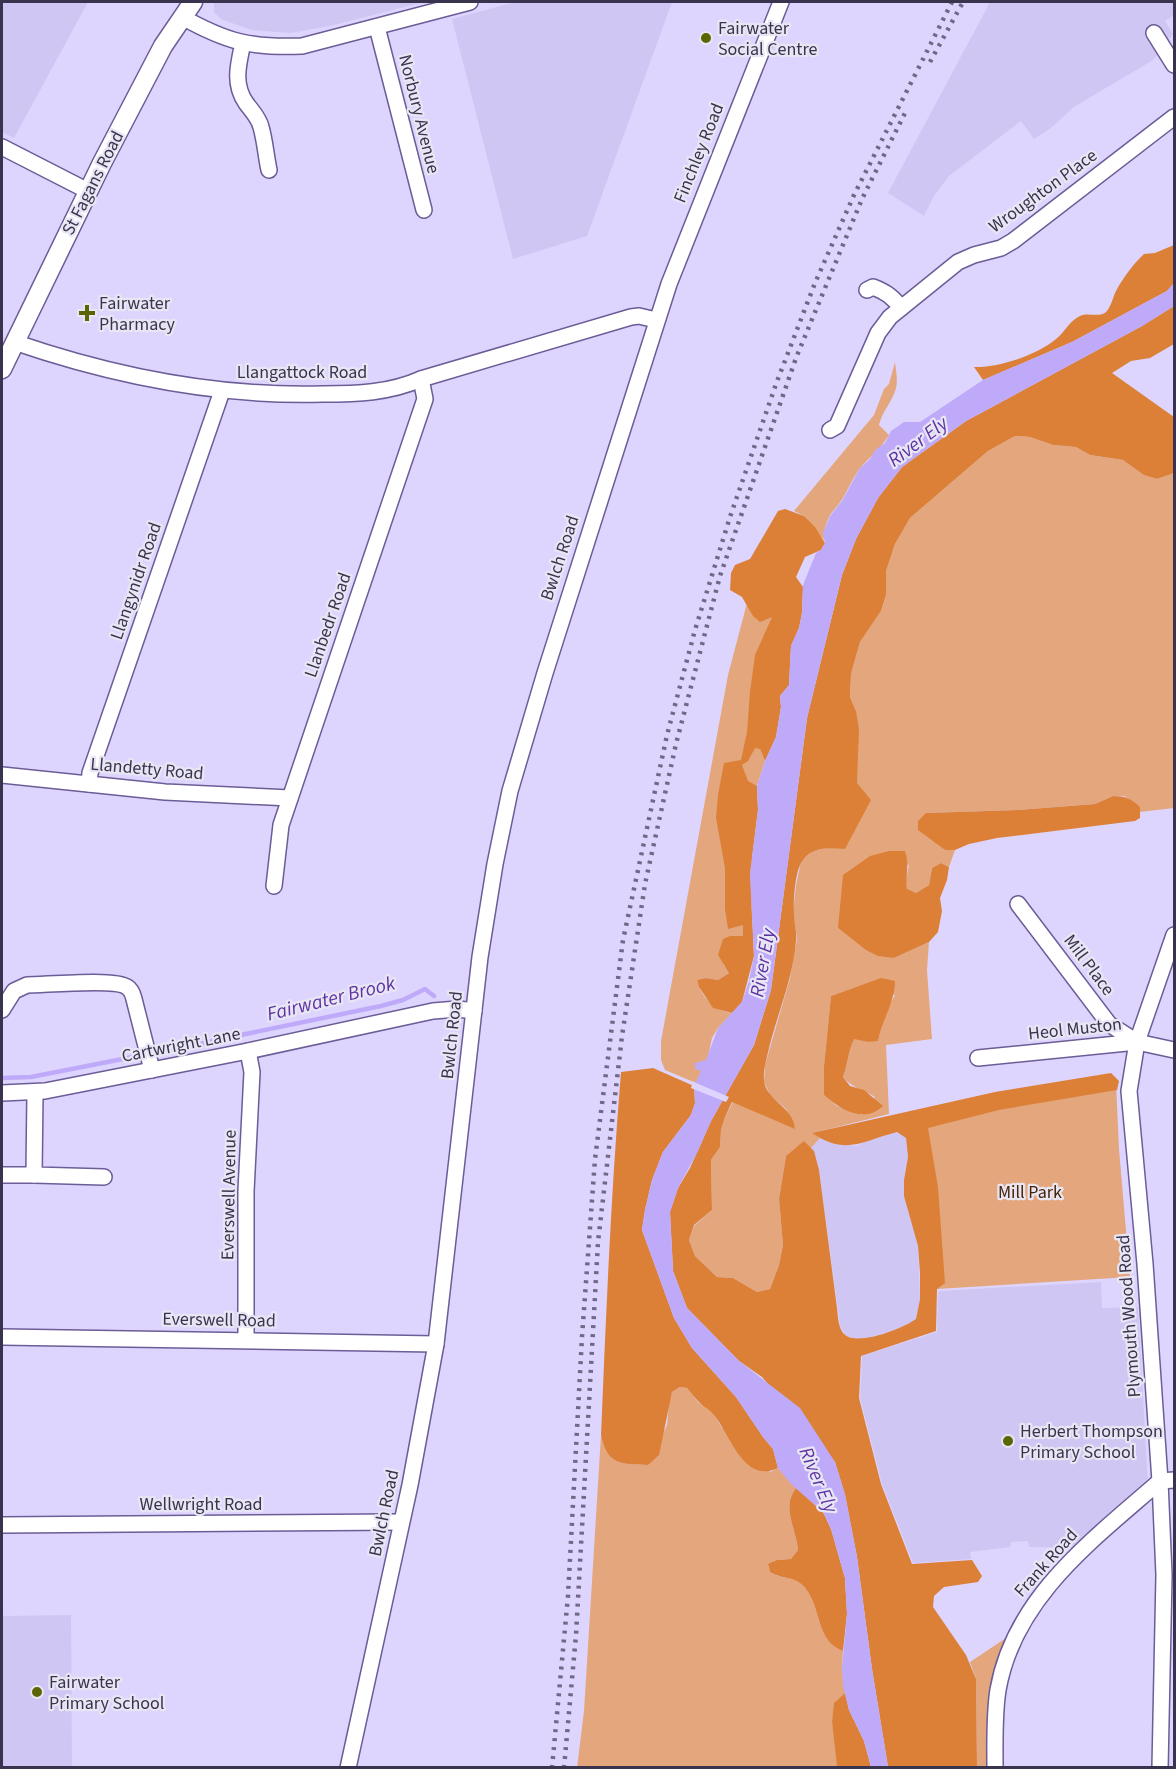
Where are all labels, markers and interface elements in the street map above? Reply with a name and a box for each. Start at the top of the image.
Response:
place label: Fairwater Social Centre [718,16,817,62]
marker: Fairwater Social Centre [699,31,713,45]
street label: Norbury Avenue [392,52,446,176]
street label: Finchley Road [668,99,730,207]
street label: St Fagans Road [56,127,130,239]
street label: Wroughton Place [984,143,1102,239]
place label: Fairwater Pharmacy [99,291,176,337]
marker: Fairwater Pharmacy [80,306,94,320]
street label: Llangattock Road [237,360,367,385]
water label: River Ely [882,409,955,474]
street label: Bwlch Road [534,512,586,604]
street label: Llangynidr Road [104,519,168,643]
street label: Llanbedr Road [298,569,358,681]
street label: Llandetty Road [89,752,205,786]
water label: River Ely [743,926,783,999]
street label: Mill Place [1058,929,1120,1001]
water label: Fairwater Brook [264,969,399,1028]
street label: Bwlch Road [435,990,469,1080]
street label: Heol Muston [1027,1012,1123,1046]
street label: Cartwright Lane [120,1021,243,1069]
street label: Everswell Avenue [215,1130,243,1260]
park label: Mill Park [998,1180,1062,1205]
street label: Plymouth Wood Road [1111,1234,1147,1398]
street label: Everswell Road [162,1307,276,1333]
place label: Herbert Thompson Primary School [1020,1419,1163,1465]
marker: Herbert Thompson Primary School [1001,1434,1015,1448]
water label: River Ely [792,1443,845,1518]
street label: Bwlch Road [363,1467,405,1559]
street label: Wellwright Road [139,1492,263,1517]
street label: Frank Road [1008,1523,1084,1603]
place label: Fairwater Primary School [49,1670,164,1716]
marker: Fairwater Primary School [30,1685,44,1699]

